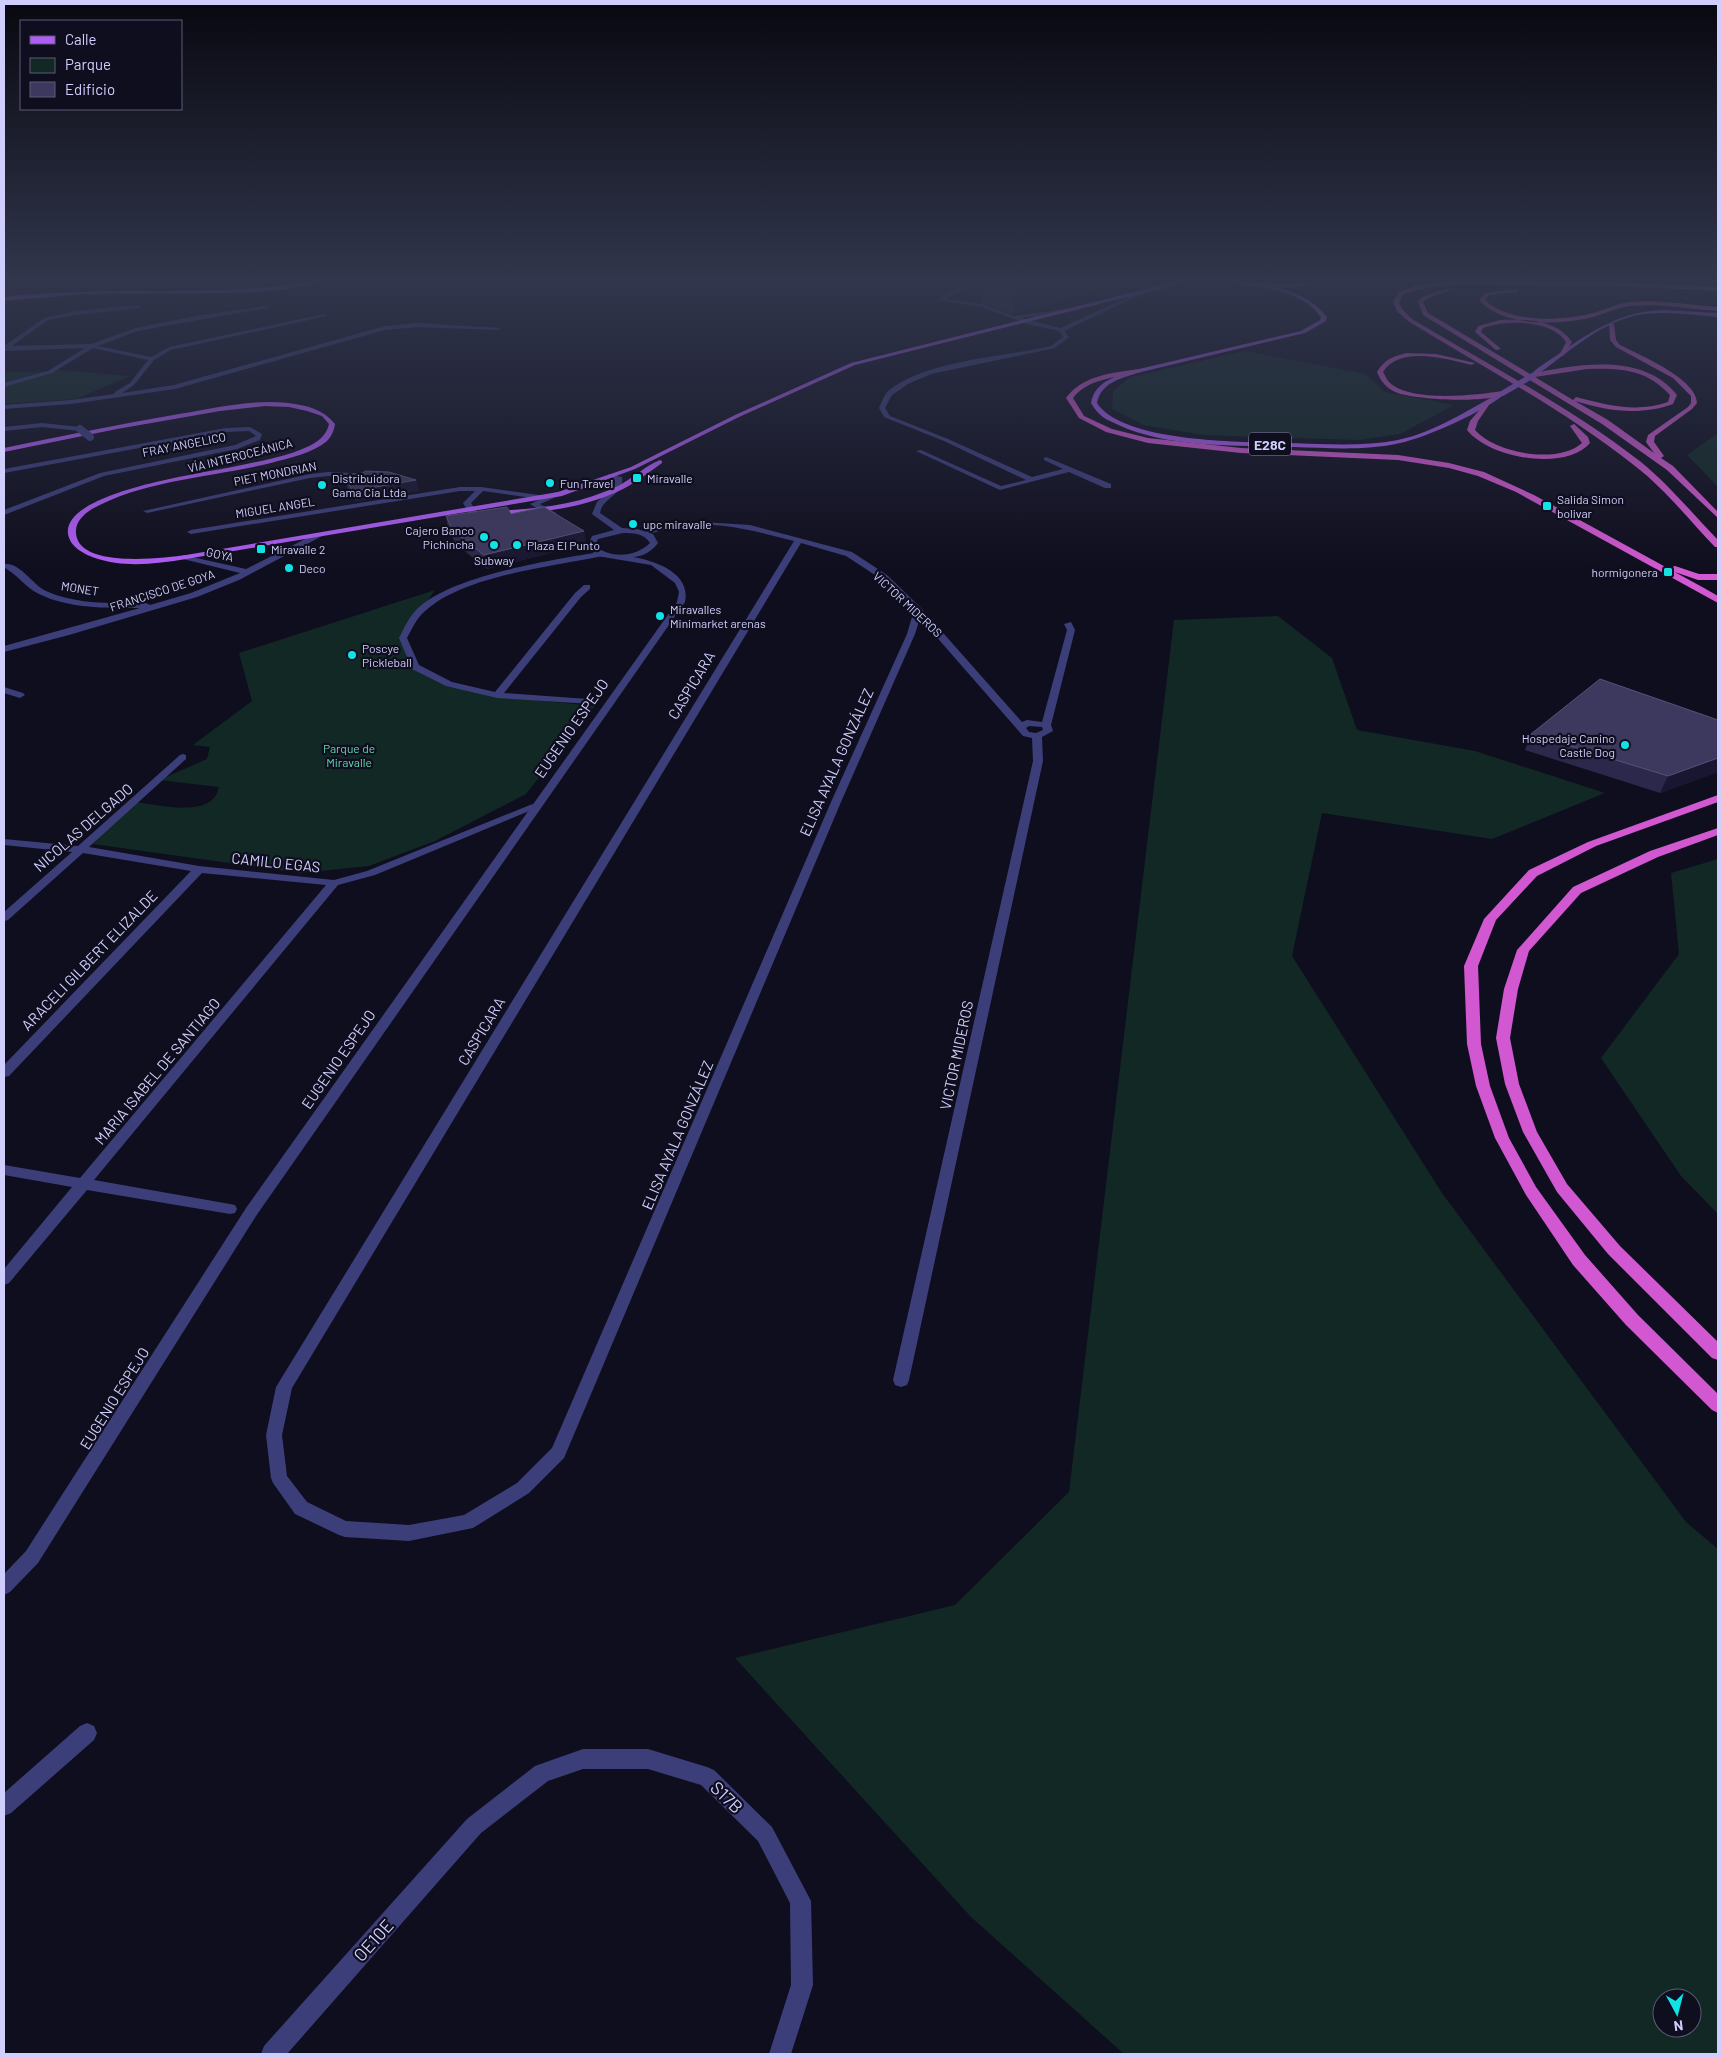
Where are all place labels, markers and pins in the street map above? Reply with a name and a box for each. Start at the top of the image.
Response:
place label: Distribuidora Gama Cia Ltda [332,471,406,499]
place label: Miravalle [647,471,693,485]
marker: Miravalle [631,472,643,484]
place label: Fun Travel [560,476,613,490]
marker: Fun Travel [544,477,556,489]
marker: Distribuidora Gama Cia Ltda [316,479,328,491]
place label: Salida Simon bolivar [1557,492,1624,520]
marker: Salida Simon bolivar [1541,500,1553,512]
place label: upc miravalle [643,517,712,531]
marker: upc miravalle [627,518,639,530]
place label: Cajero Banco Pichincha [405,523,474,551]
marker: Cajero Banco Pichincha [478,531,490,543]
place label: Plaza El Punto [527,538,600,552]
marker: Subway [488,539,500,551]
marker: Plaza El Punto [511,539,523,551]
place label: Miravalle 2 [271,542,326,556]
marker: Miravalle 2 [255,543,267,555]
place label: Subway [474,553,514,567]
place label: Deco [299,561,326,575]
marker: Deco [283,562,295,574]
place label: hormigonera [1592,565,1658,579]
marker: hormigonera [1662,566,1674,578]
place label: Miravalles Minimarket arenas [670,602,766,630]
marker: Miravalles Minimarket arenas [654,610,666,622]
place label: Poscye Pickleball [362,641,412,669]
marker: Poscye Pickleball [346,649,358,661]
place label: Hospedaje Canino Castle Dog [1522,731,1615,759]
marker: Hospedaje Canino Castle Dog [1619,739,1631,751]

